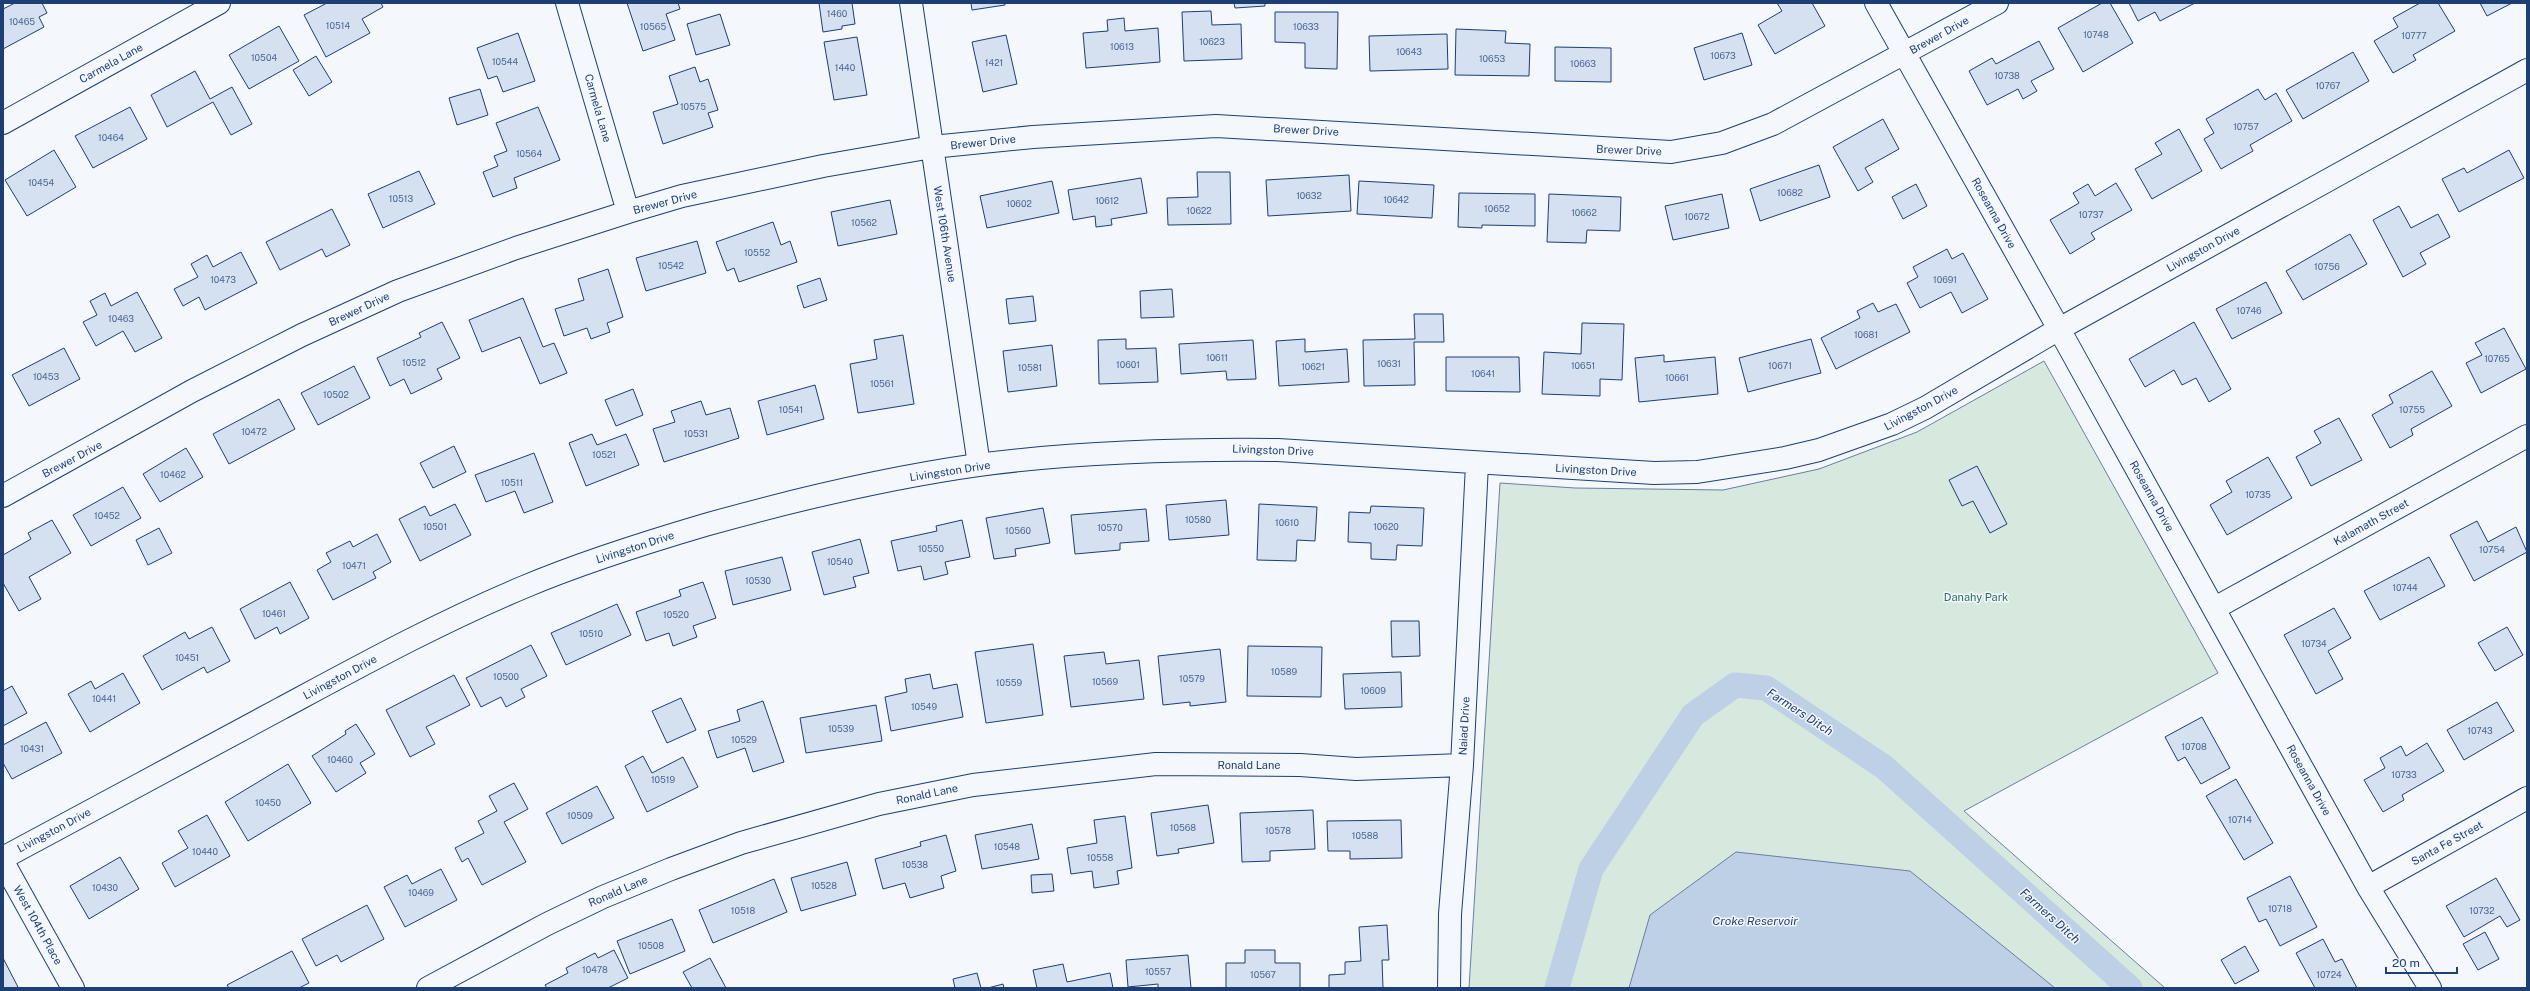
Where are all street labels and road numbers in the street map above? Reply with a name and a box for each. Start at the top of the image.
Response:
street label: Brewer Drive [1907,14,1971,56]
street label: Carmela Lane [77,41,145,85]
street label: Carmela Lane [583,72,613,144]
street label: Brewer Drive [1273,122,1339,138]
street label: Brewer Drive [950,133,1016,151]
street label: Brewer Drive [1596,143,1662,157]
street label: Roseanna Drive [1970,176,2018,250]
street label: West 106th Avenue [931,185,959,283]
street label: Brewer Drive [632,188,698,216]
street label: Livingston Drive [2164,224,2242,274]
street label: Brewer Drive [327,290,391,328]
street label: Livingston Drive [1882,384,1960,432]
street label: Brewer Drive [40,438,104,480]
street label: Livingston Drive [1232,443,1314,457]
street label: Livingston Drive [909,459,991,483]
street label: Roseanna Drive [2128,459,2176,533]
street label: Livingston Drive [1555,462,1637,478]
street label: Kalamath Street [2332,496,2410,548]
street label: Livingston Drive [594,529,676,565]
street label: Livingston Drive [301,653,379,701]
street label: Naiad Drive [1456,696,1472,756]
street label: Roseanna Drive [2285,743,2333,817]
street label: Ronald Lane [1217,759,1281,771]
street label: Ronald Lane [895,782,959,806]
street label: Livingston Drive [15,806,93,854]
street label: Santa Fe Street [2409,818,2485,868]
street label: Ronald Lane [587,873,649,909]
street label: West 104th Place [11,883,65,967]

